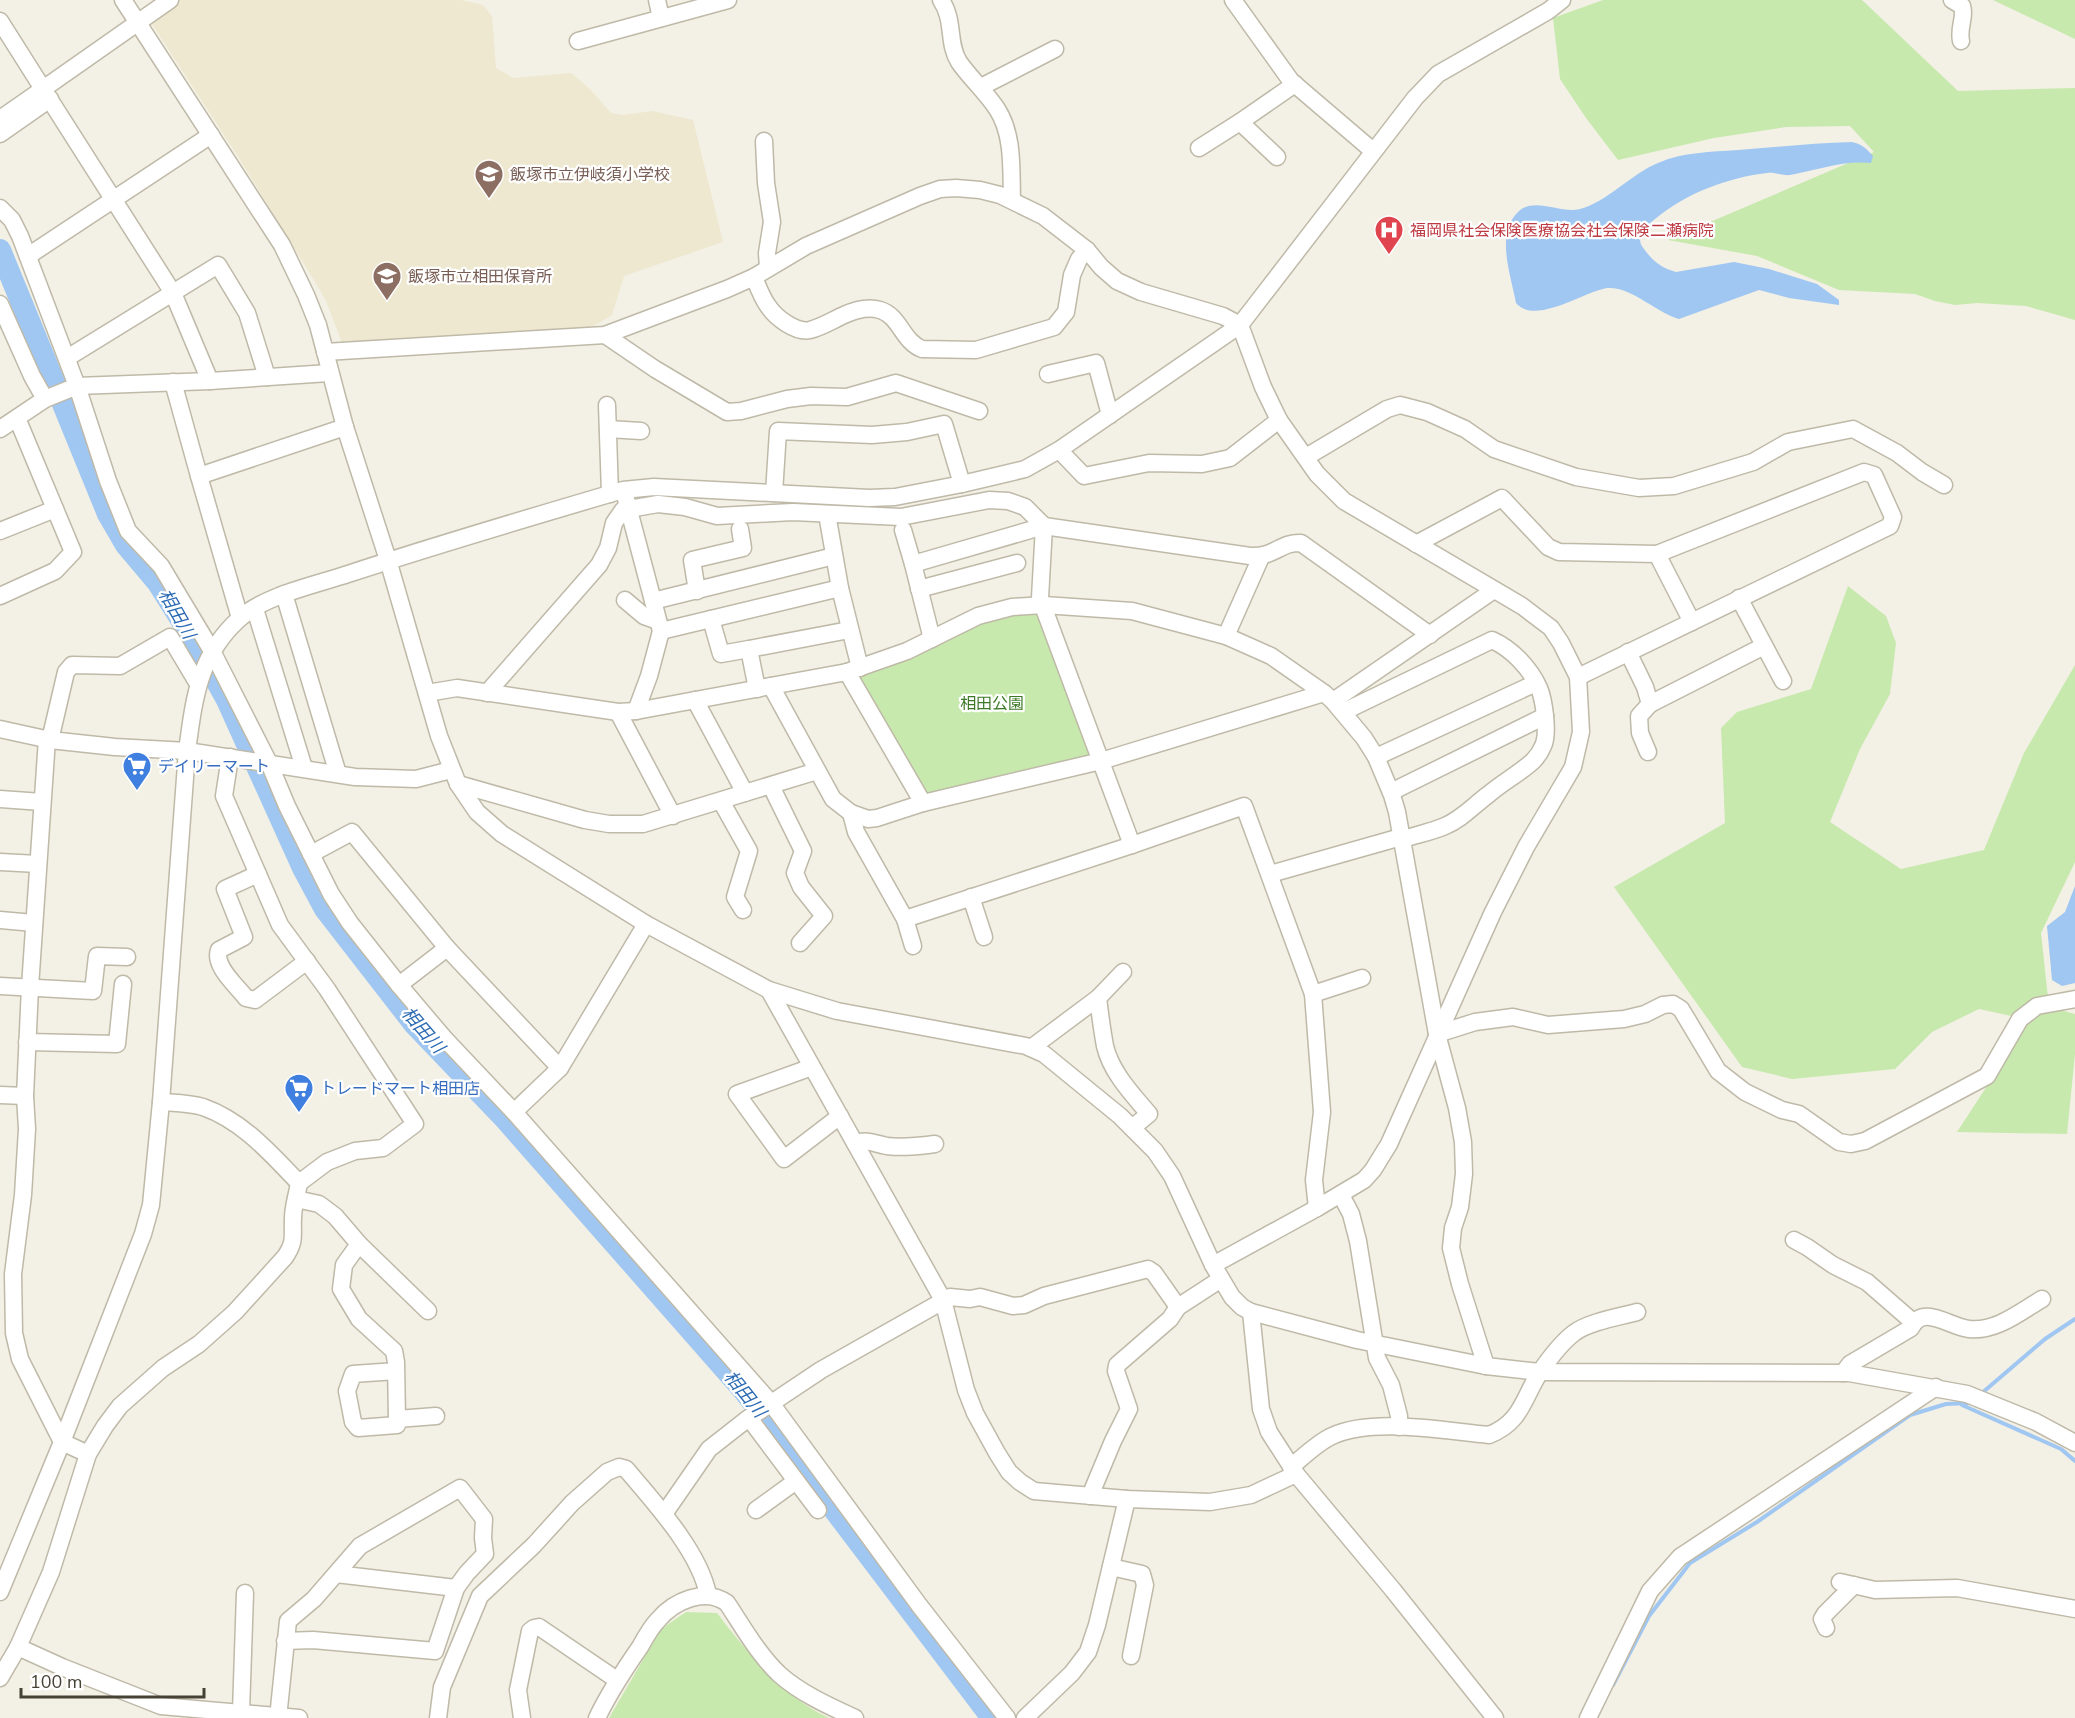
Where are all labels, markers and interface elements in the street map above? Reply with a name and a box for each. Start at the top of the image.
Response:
school or university icon: 飯塚市立伊岐須小学校 [473,158,505,200]
place label: 飯塚市立伊岐須小学校 [510,164,670,186]
hospital icon: 福岡県社会保険医療協会社会保険二瀬病院 [1373,214,1405,256]
place label: 福岡県社会保険医療協会社会保険二瀬病院 [1410,220,1714,242]
school or university icon: 飯塚市立相田保育所 [371,260,403,302]
place label: 飯塚市立相田保育所 [408,266,552,288]
water label: 相田川 [153,585,202,645]
park label: 相田公園 [960,693,1024,715]
supermarket icon: デイリーマート [121,750,153,792]
place label: デイリーマート [158,756,270,778]
water label: 相田川 [396,1002,451,1060]
supermarket icon: トレードマート相田店 [283,1072,315,1114]
place label: トレードマート相田店 [320,1078,480,1100]
water label: 相田川 [719,1365,773,1424]
scale bar [21,1661,204,1699]
text: 100 m [30,1670,82,1694]

